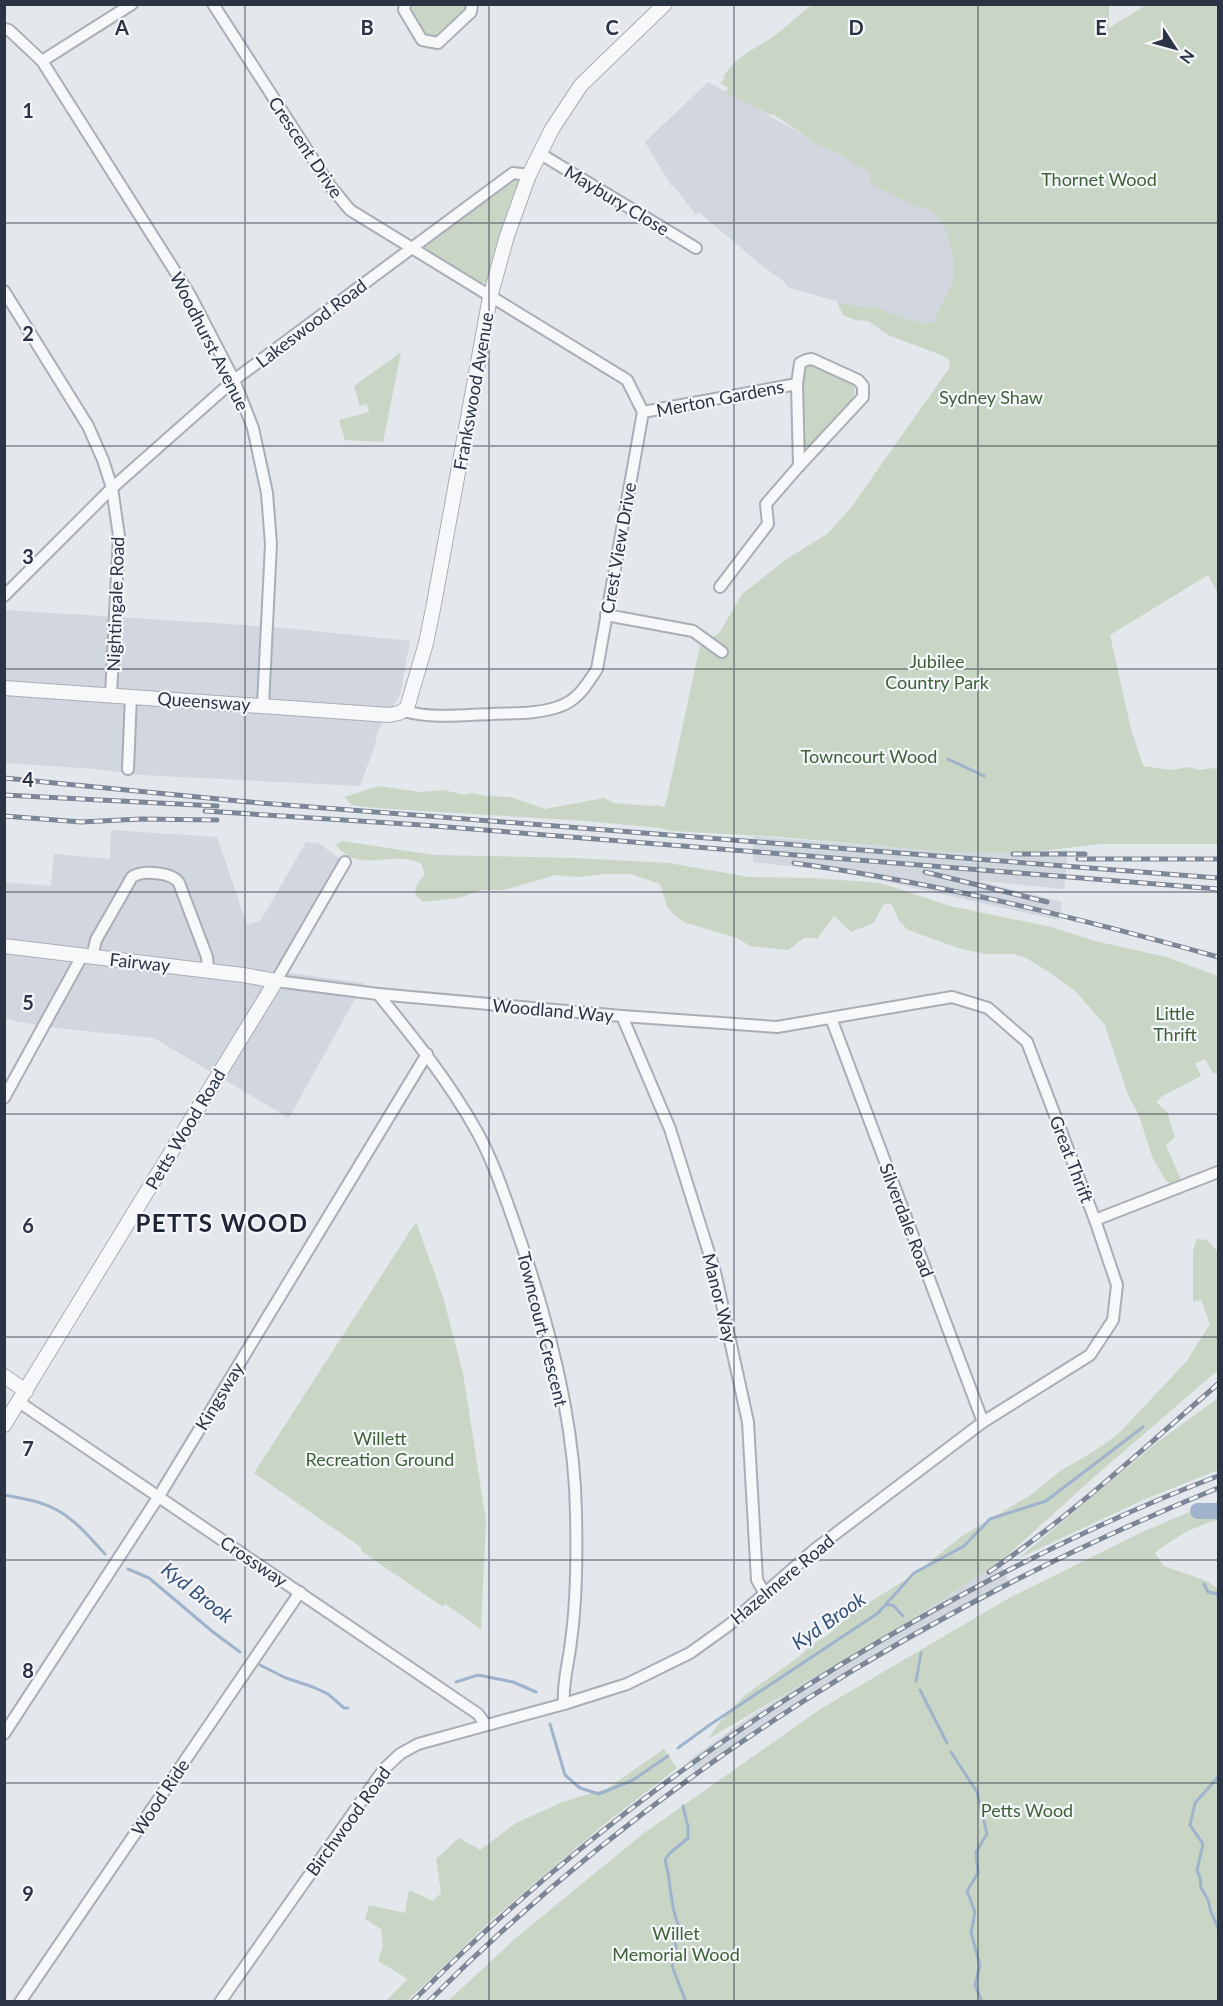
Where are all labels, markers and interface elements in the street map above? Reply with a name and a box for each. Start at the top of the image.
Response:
text: A [114,15,129,39]
text: B [360,15,374,39]
text: C [605,15,619,39]
text: D [848,15,864,39]
text: E [1095,15,1107,39]
north arrow [1145,18,1205,78]
text: N [1176,47,1199,68]
street label: Crescent Drive [264,92,348,202]
text: 1 [22,98,34,122]
street label: Maybury Close [561,160,673,240]
park label: Thornet Wood [1041,168,1157,190]
street label: Woodhurst Avenue [166,268,254,414]
street label: Lakeswood Road [251,274,371,372]
street label: Frankswood Avenue [448,310,498,472]
text: 2 [22,321,34,345]
street label: Merton Gardens [654,375,786,421]
park label: Sydney Shaw [939,386,1043,408]
street label: Crest View Drive [596,481,640,615]
street label: Nightingale Road [102,536,128,672]
text: 3 [22,544,34,568]
park label: Jubilee Country Park [885,650,990,693]
street label: Queensway [157,687,252,715]
park label: Towncourt Wood [801,745,937,767]
text: 4 [22,767,34,791]
street label: Fairway [109,948,172,976]
text: 5 [22,990,34,1014]
street label: Woodland Way [492,994,615,1026]
park label: Little Thrift [1153,1002,1198,1045]
street label: Petts Wood Road [140,1065,230,1193]
street label: Great Thrift [1045,1112,1099,1206]
street label: Silverdale Road [875,1160,939,1280]
district label: PETTS WOOD [135,1208,309,1237]
text: 6 [22,1213,34,1237]
street label: Towncourt Crescent [513,1249,573,1409]
street label: Manor Way [698,1251,742,1346]
street label: Kingsway [190,1357,248,1434]
park label: Willett Recreation Ground [306,1427,454,1470]
text: 7 [22,1436,34,1460]
street label: Hazelmere Road [726,1529,838,1629]
street label: Crossway [216,1531,292,1592]
water label: Kyd Brook [157,1557,239,1628]
water label: Kyd Brook [786,1586,870,1654]
text: 8 [22,1658,34,1682]
street label: Wood Ride [126,1754,194,1840]
street label: Birchwood Road [301,1762,395,1880]
park label: Petts Wood [981,1799,1073,1821]
text: 9 [22,1881,34,1905]
park label: Willet Memorial Wood [612,1922,740,1965]

